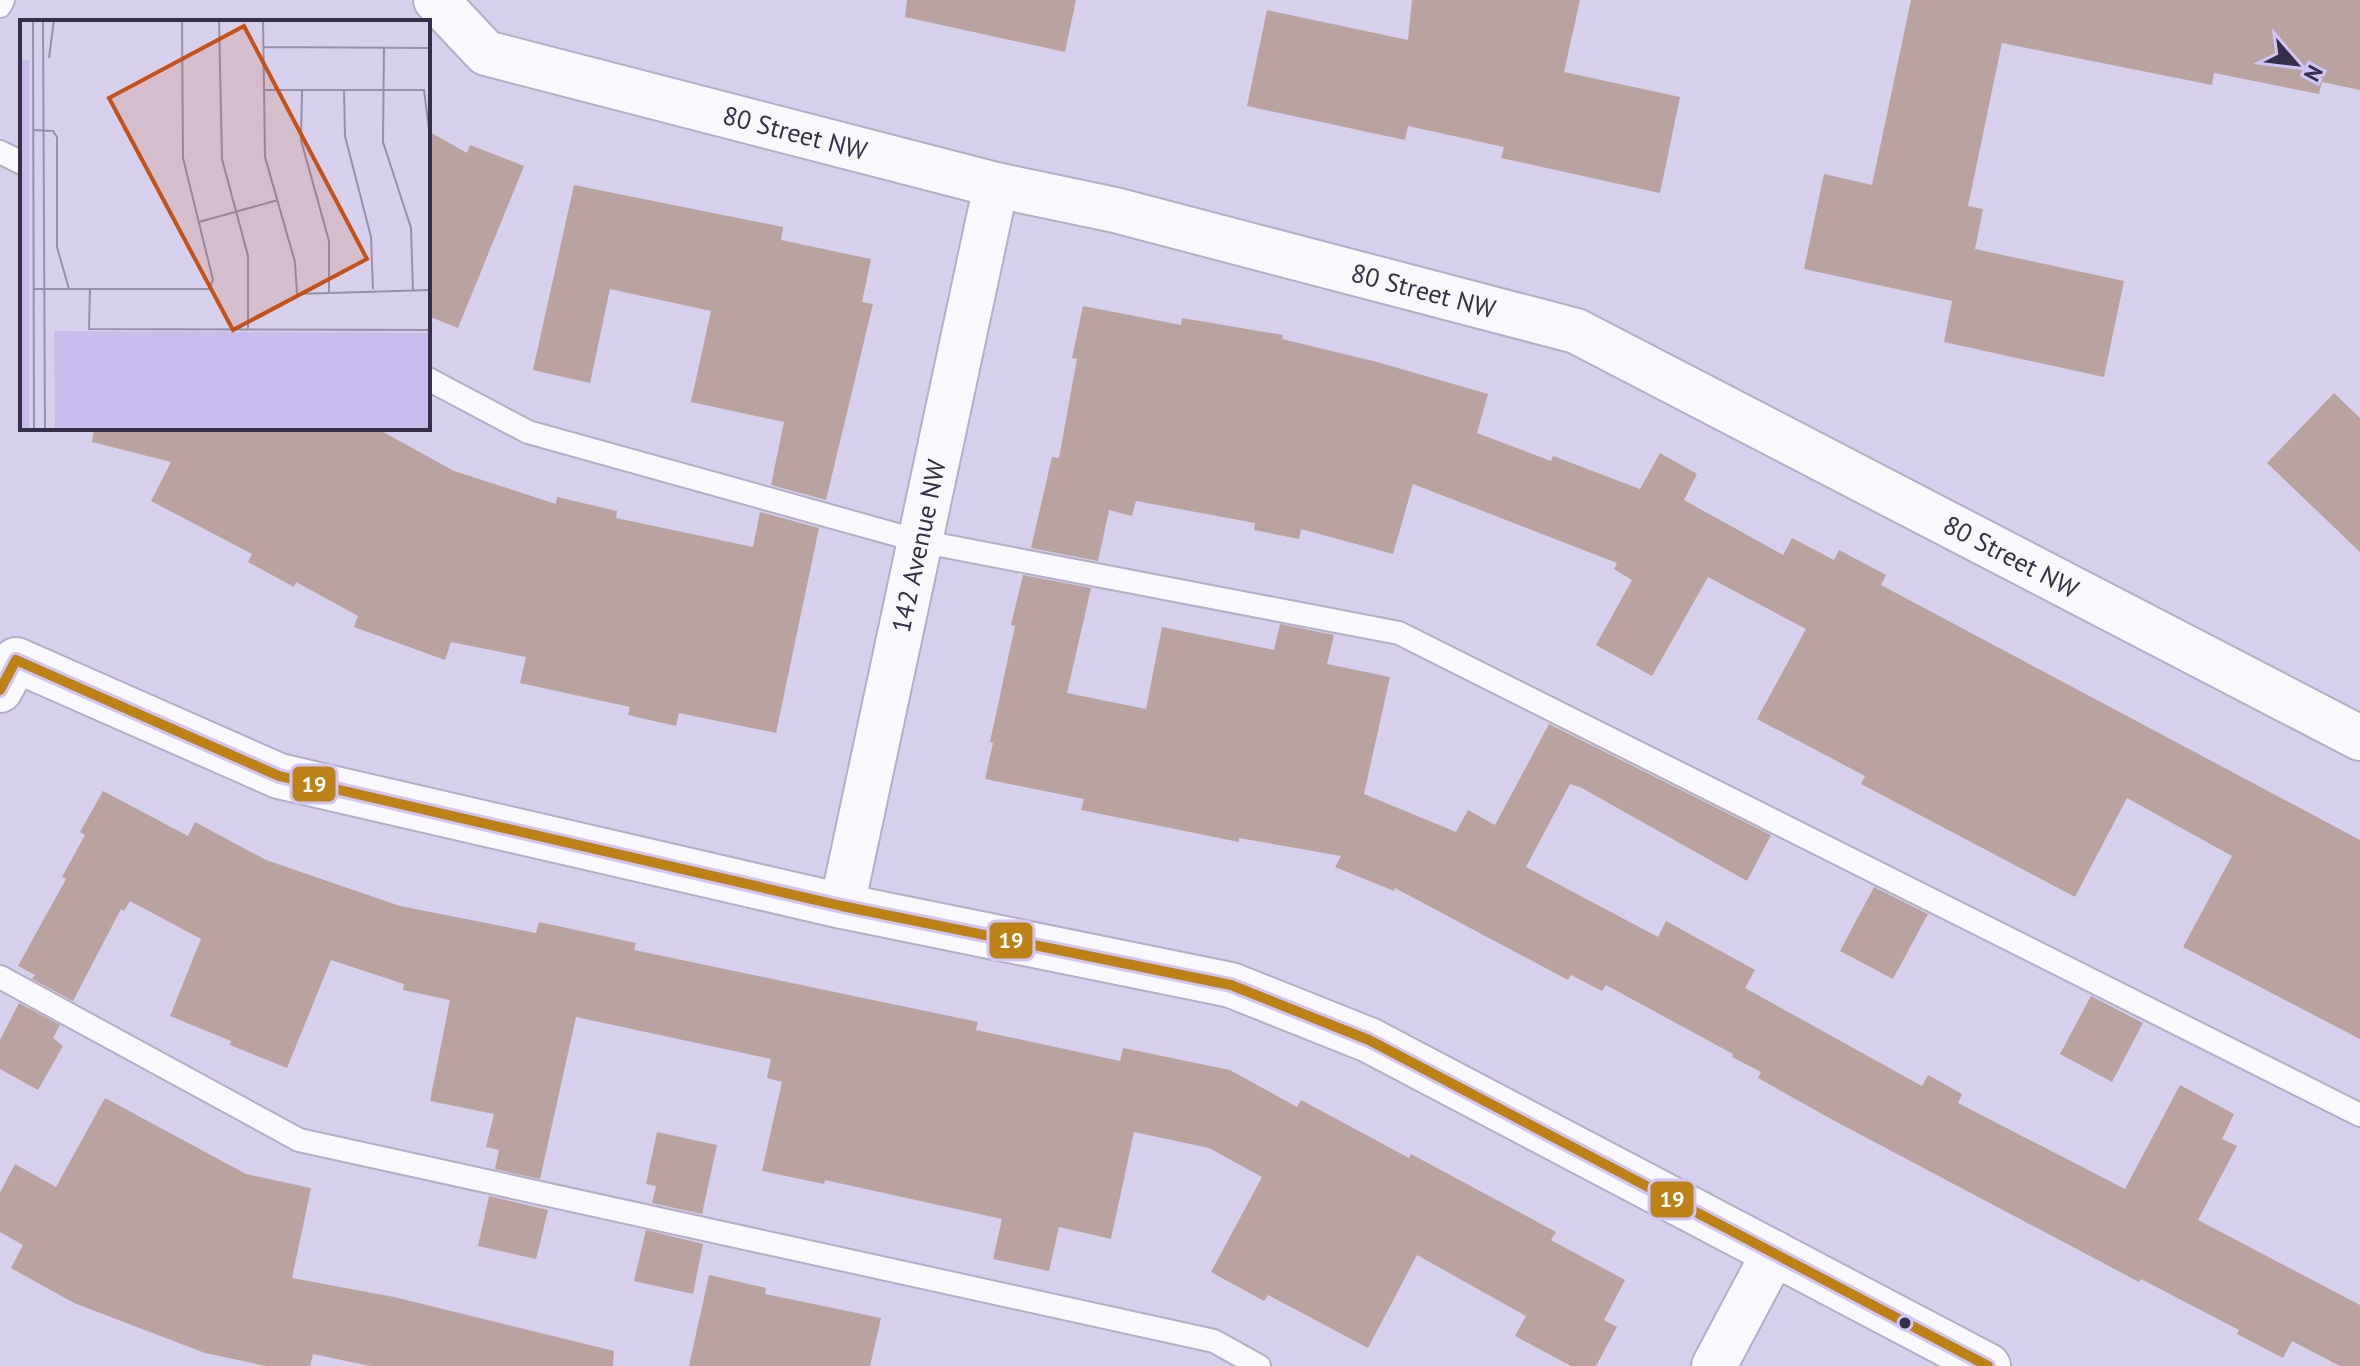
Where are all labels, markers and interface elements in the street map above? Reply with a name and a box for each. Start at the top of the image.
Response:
inset map [20,20,430,430]
north arrow [2256,24,2336,104]
text: N [2298,60,2329,86]
street label: 80 Street NW [719,98,871,167]
street label: 80 Street NW [1348,256,1500,325]
street label: 142 Avenue NW [884,456,953,635]
street label: 80 Street NW [1938,508,2085,605]
line badge: 19 [291,765,337,803]
text: 19 [302,770,326,798]
line badge: 19 [988,921,1034,960]
text: 19 [999,926,1023,954]
line badge: 19 [1649,1180,1695,1219]
text: 19 [1660,1185,1684,1213]
unlabelled marker [1897,1315,1913,1331]

